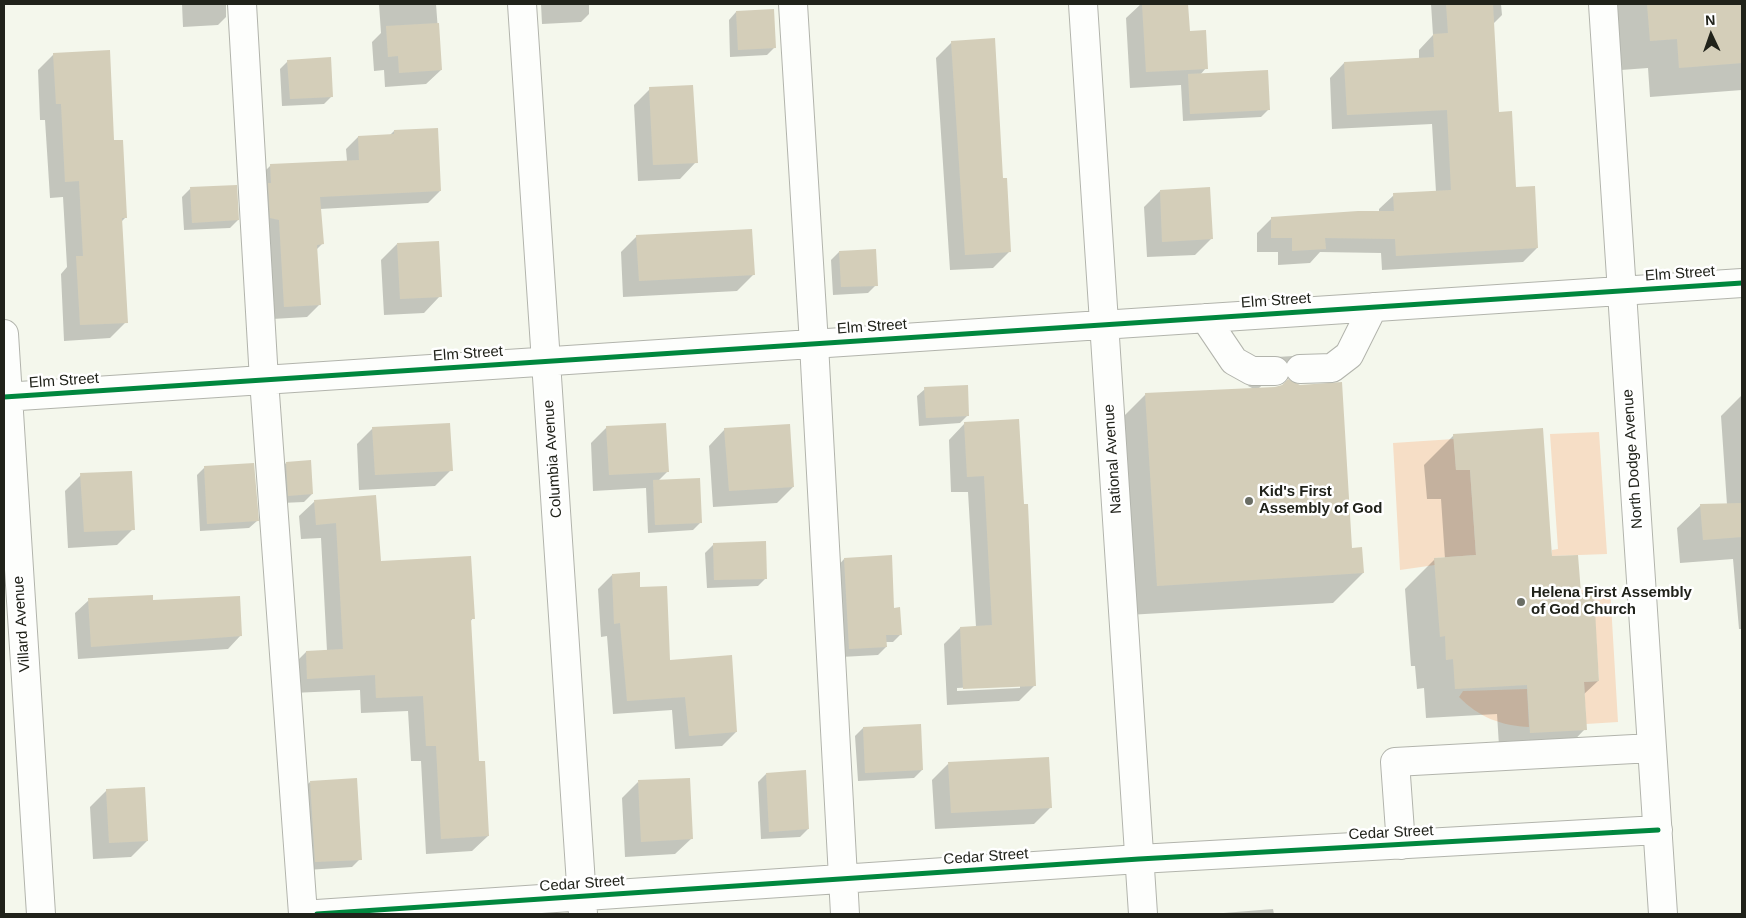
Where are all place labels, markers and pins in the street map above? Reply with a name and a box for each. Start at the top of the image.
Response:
place label: Kid's First Assembly of God [1259,483,1382,518]
marker: Kid's First Assembly of God [1243,495,1255,507]
place label: Helena First Assembly of God Church [1531,584,1692,619]
marker: Helena First Assembly of God Church [1515,596,1527,608]

